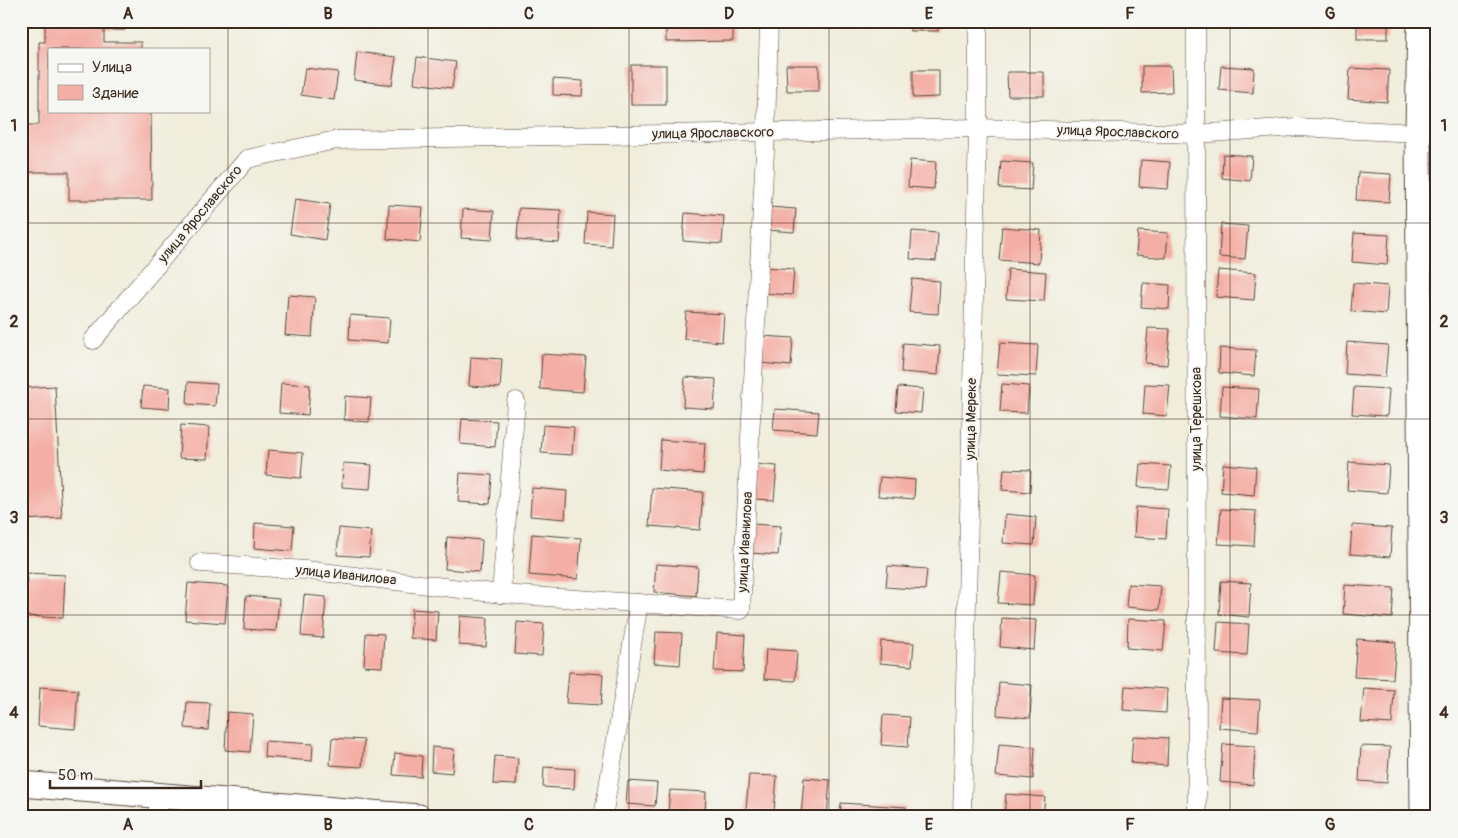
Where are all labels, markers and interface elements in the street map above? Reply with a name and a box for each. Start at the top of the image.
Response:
text: A [123,4,134,24]
text: B [323,4,333,24]
text: C [524,4,534,24]
text: D [724,4,734,24]
text: E [925,4,934,24]
text: F [1125,4,1135,24]
text: G [1325,4,1336,24]
legend [48,48,210,112]
text: Улица [92,58,132,77]
text: Здание [92,84,139,103]
text: 1 [11,116,17,136]
text: 1 [1441,116,1447,136]
street label: улица Ярославского [1056,121,1180,143]
street label: улица Ярославского [651,123,775,143]
street label: улица Ярославского [154,161,246,267]
text: 2 [10,312,19,332]
text: 2 [1440,312,1449,332]
street label: улица Терешкова [1188,367,1205,472]
street label: улица Мереке [962,378,980,461]
street label: улица Иванилова [734,491,756,594]
text: 3 [10,508,19,528]
text: 3 [1440,508,1449,528]
street label: улица Иванилова [294,561,397,589]
text: 4 [9,703,19,723]
text: 4 [1439,703,1449,723]
scale bar [50,758,201,790]
text: 50 m [58,766,93,785]
text: A [123,815,134,835]
text: B [323,815,333,835]
text: C [524,815,534,835]
text: D [724,815,734,835]
text: E [925,815,934,835]
text: F [1125,815,1135,835]
text: G [1325,815,1336,835]

